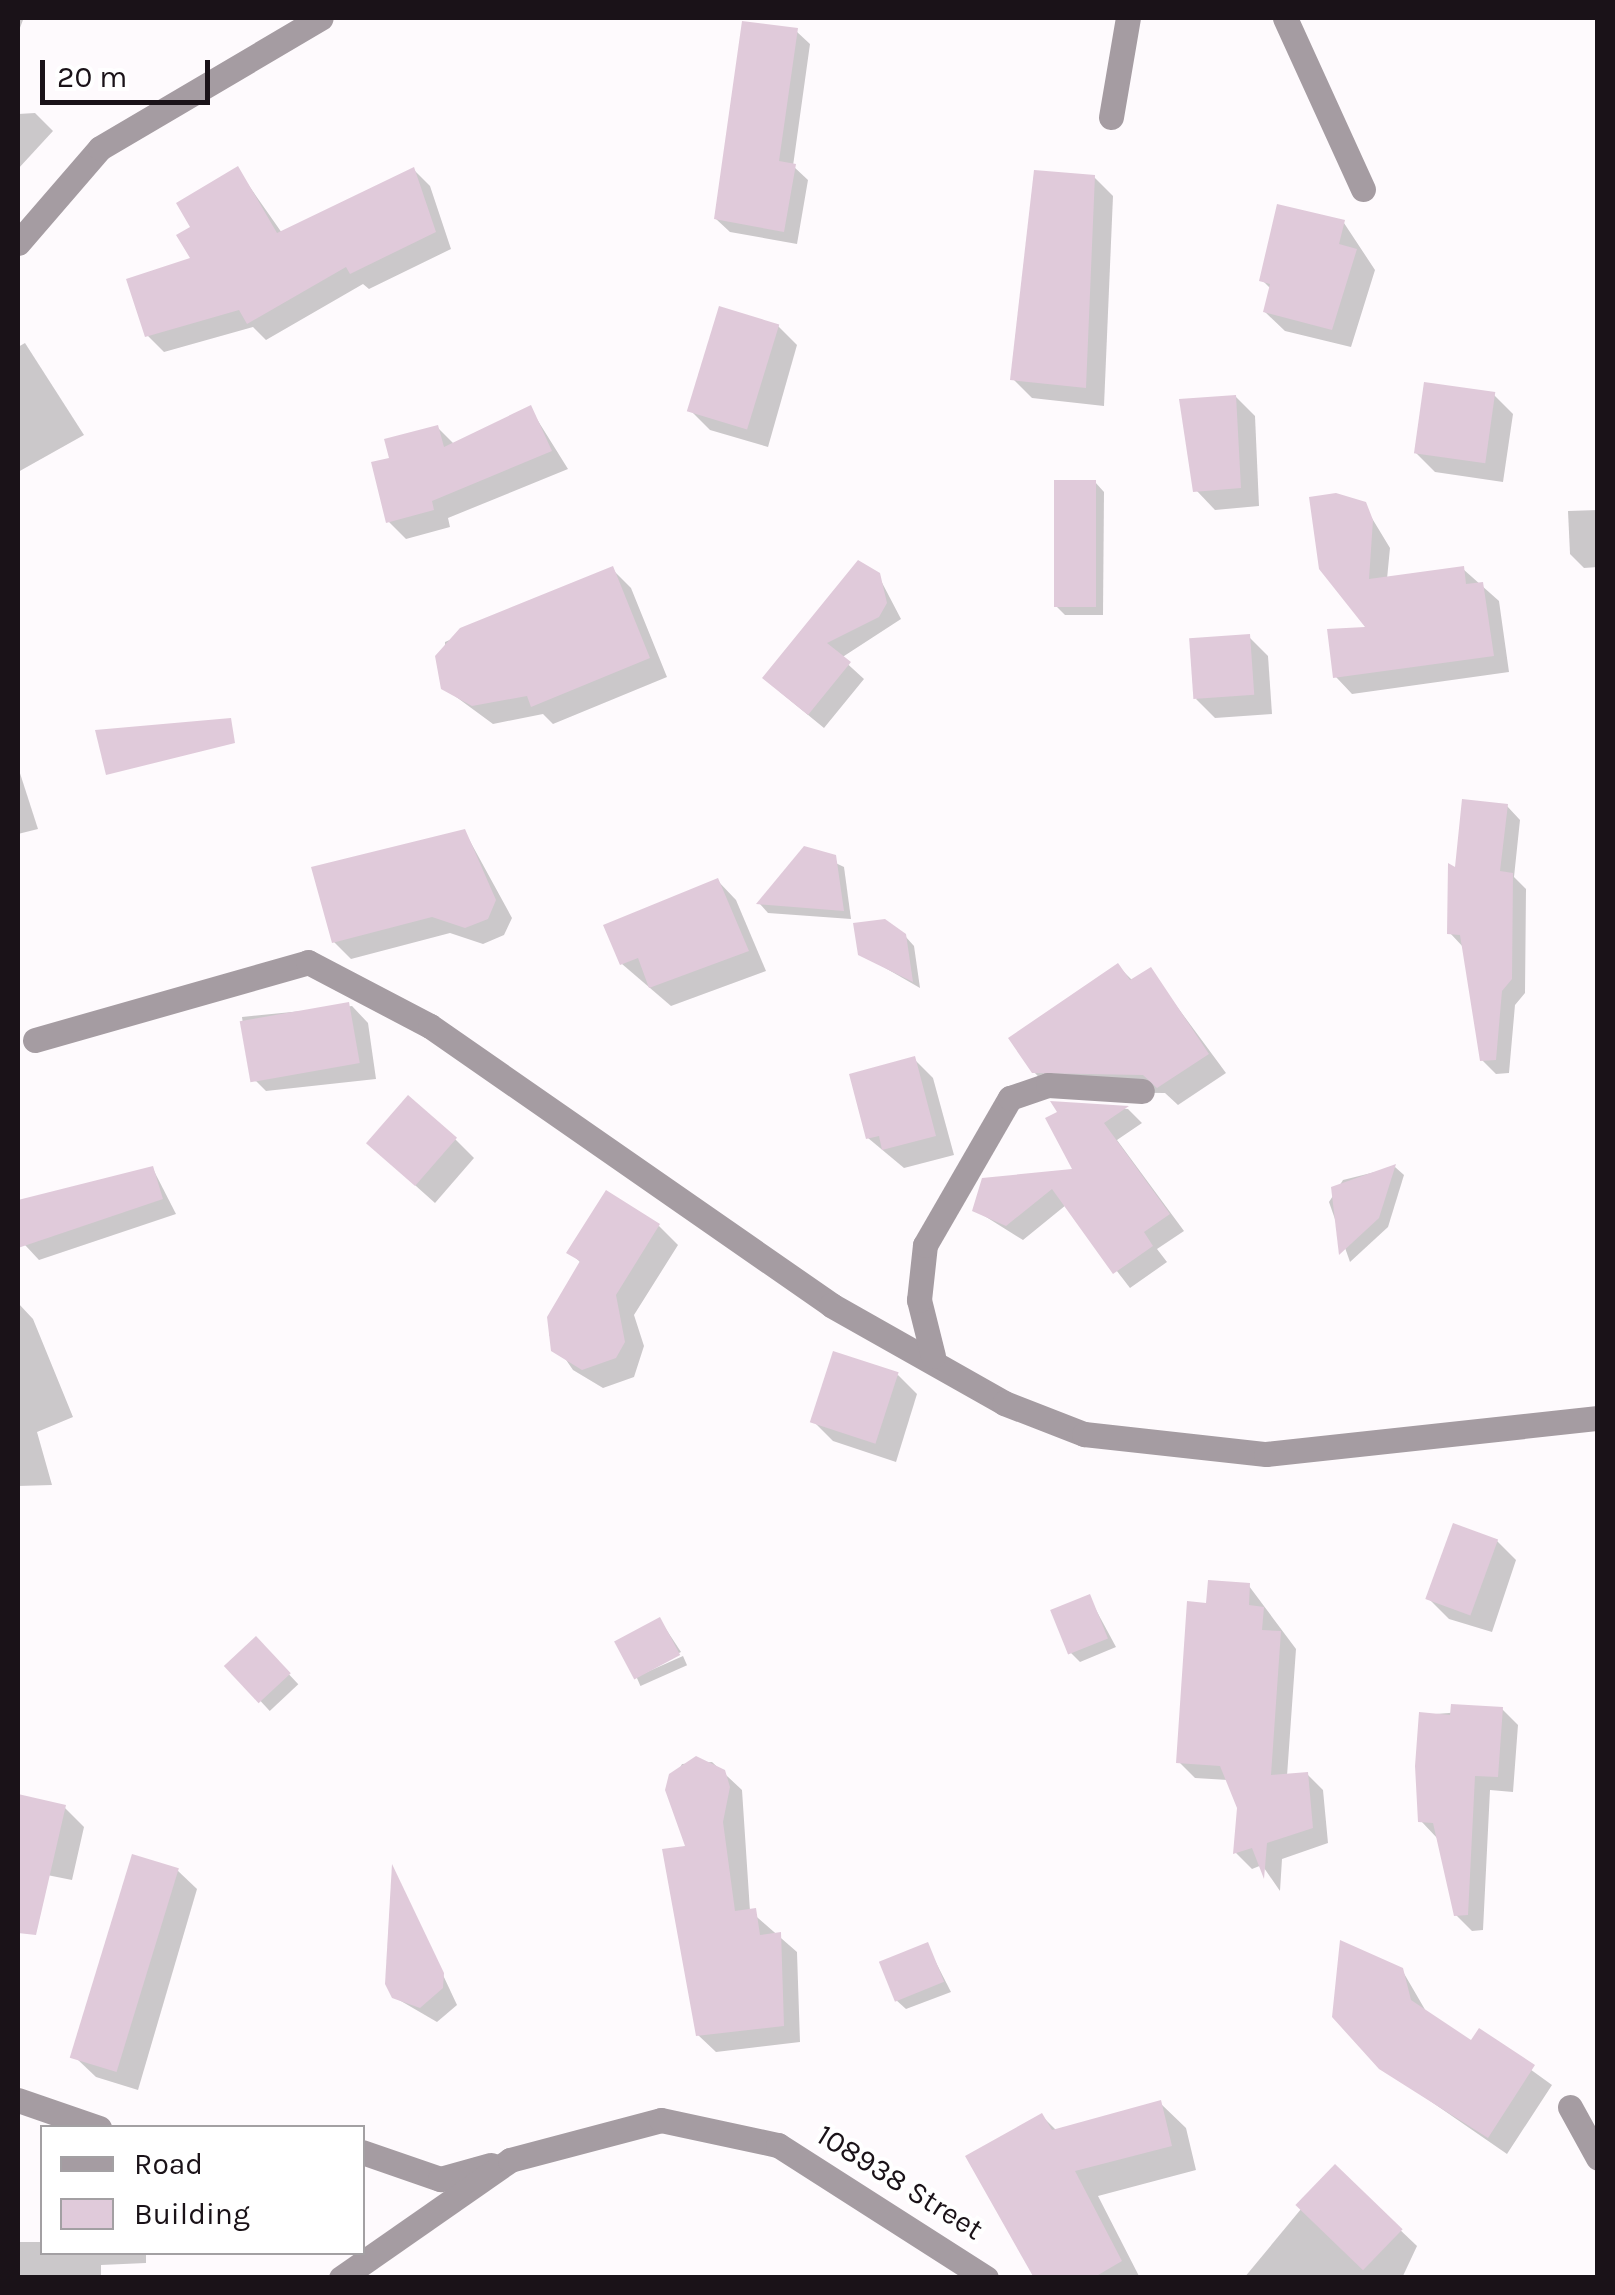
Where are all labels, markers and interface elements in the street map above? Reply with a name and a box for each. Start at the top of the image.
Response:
scale bar [45,40,215,102]
text: 20 m [57,59,127,95]
street label: 108938 Street [810,2117,990,2247]
legend [40,2125,365,2255]
text: Road [134,2146,203,2182]
text: Building [134,2196,250,2232]

